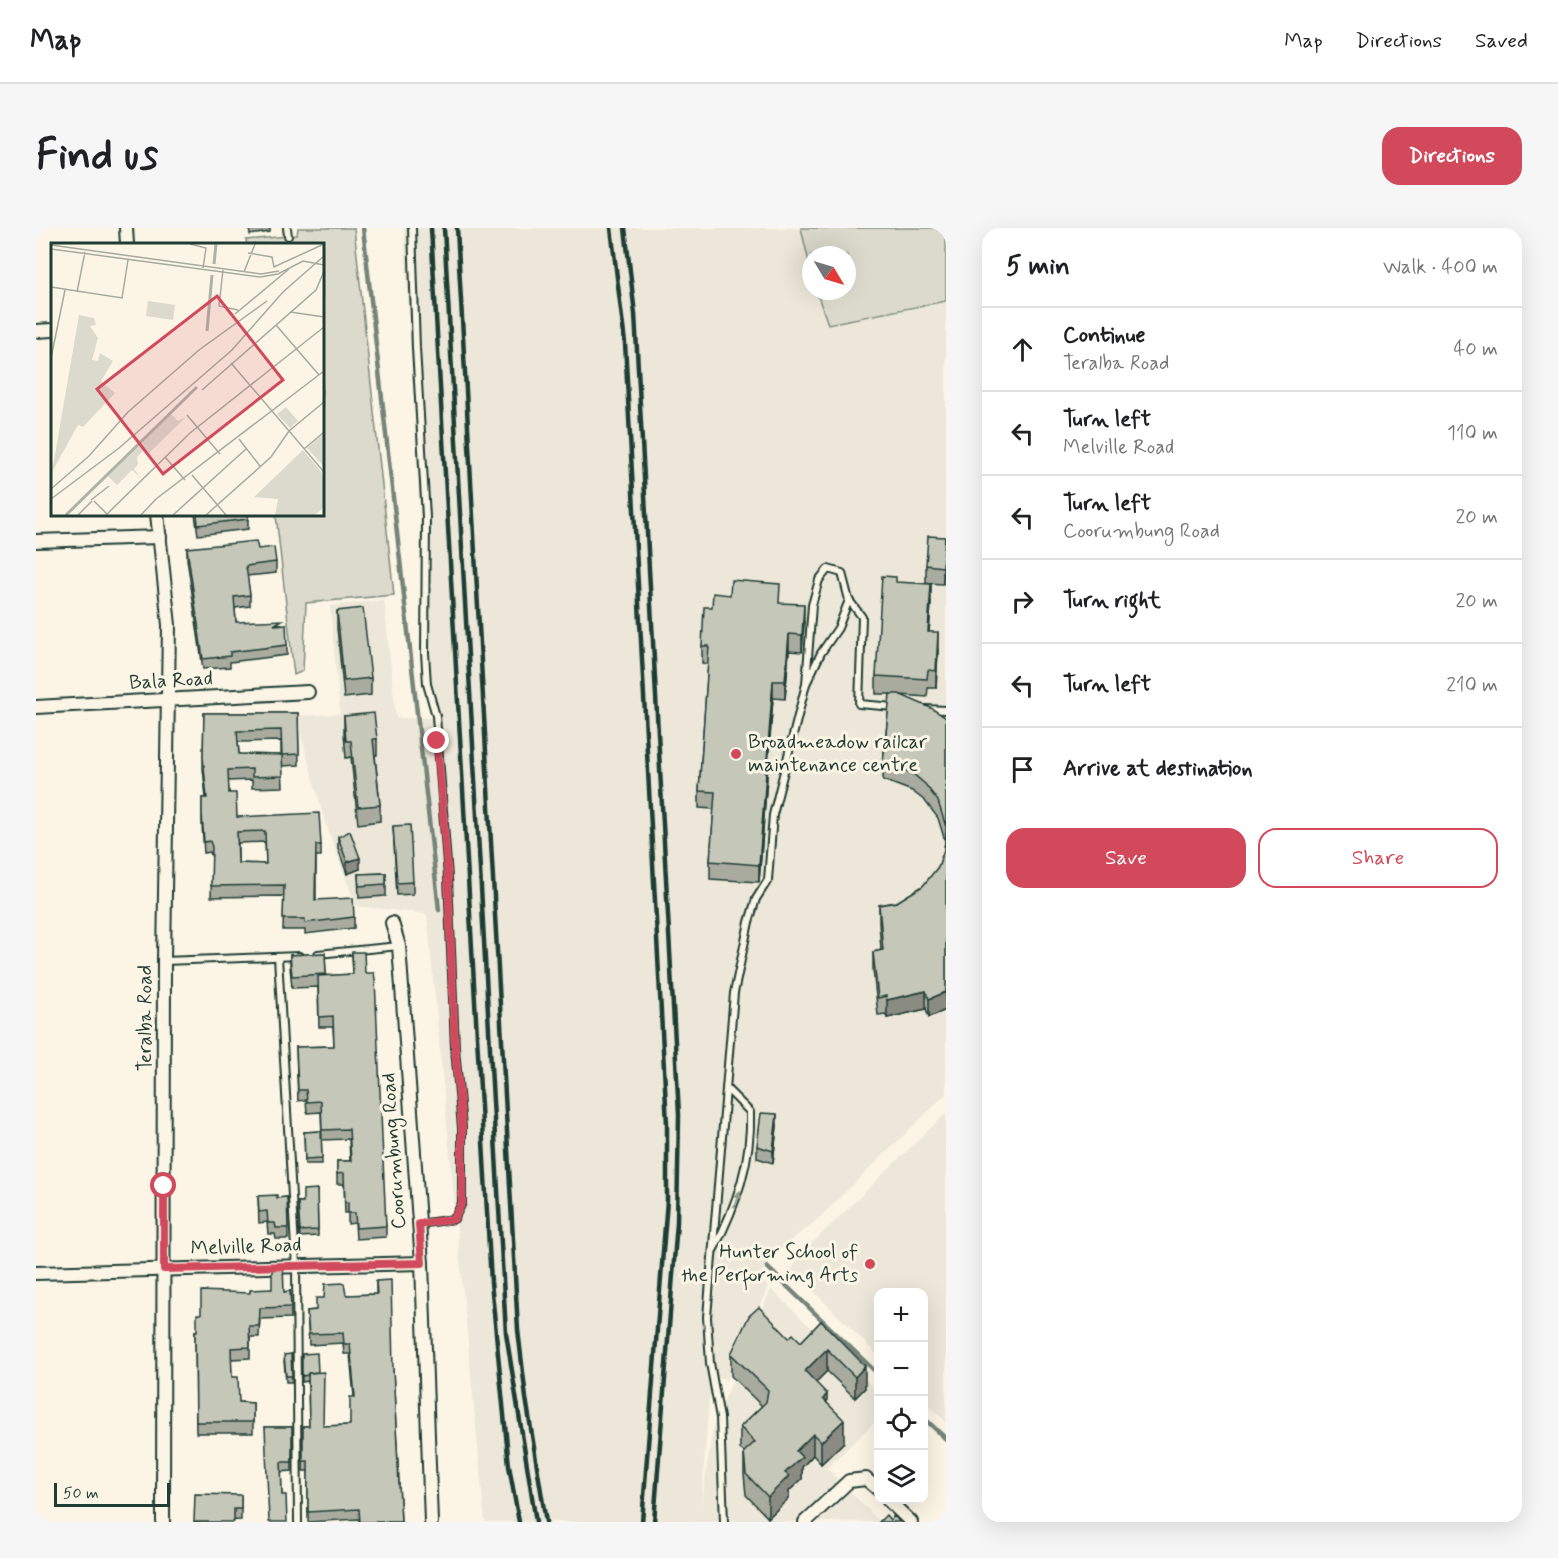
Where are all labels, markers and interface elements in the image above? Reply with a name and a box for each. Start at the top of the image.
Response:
text: Map [30,23,81,60]
text: Map [1284,27,1323,55]
text: Directions [1356,27,1442,55]
text: Saved [1475,27,1528,55]
button: Directions [1382,127,1522,185]
text: Find us [36,129,158,184]
inset map [51,243,324,516]
north arrow [802,246,856,300]
text: 5 min [1006,250,1070,284]
text: Walk · 400 m [1383,254,1498,281]
text: Continue [1063,322,1145,350]
icon: ahead [1006,333,1039,366]
text: 40 m [1454,336,1498,363]
text: Teralba Road [1063,350,1169,377]
text: Turn left [1063,406,1151,434]
icon: left [1006,417,1039,450]
text: 110 m [1447,420,1498,447]
text: Melville Road [1063,434,1174,461]
text: Turn left [1063,490,1151,518]
icon: left [1006,501,1039,534]
text: 20 m [1455,504,1498,531]
text: Coorumbung Road [1063,518,1220,545]
icon: right [1006,585,1039,618]
text: Turn right [1063,587,1161,615]
text: 20 m [1455,588,1498,615]
street label: Bala Road [128,665,214,697]
icon: left [1006,669,1039,702]
text: Turn left [1063,671,1151,699]
text: 210 m [1446,672,1498,699]
route end [423,727,449,753]
place label: Broadmeadow railcar maintenance centre [748,729,928,779]
marker: Broadmeadow railcar maintenance centre [729,747,743,761]
icon: arrive [1006,753,1039,786]
text: Arrive at destination [1063,755,1253,783]
button: Save [1006,828,1246,888]
button: Share [1258,828,1498,888]
street label: Teralba Road [132,965,159,1071]
street label: Coorumbung Road [375,1072,414,1230]
route start [150,1172,176,1198]
one-way arrow [732,1190,742,1208]
street label: Melville Road [190,1232,302,1262]
place label: Hunter School of the Performing Arts [681,1239,858,1291]
marker: Hunter School of the Performing Arts [863,1257,877,1271]
map controls [874,1288,928,1504]
button: + [874,1288,928,1342]
button: − [874,1342,928,1396]
button: locate [874,1396,928,1450]
button: layers [874,1450,928,1504]
scale bar [54,1480,170,1508]
text: 50 m [63,1483,99,1504]

